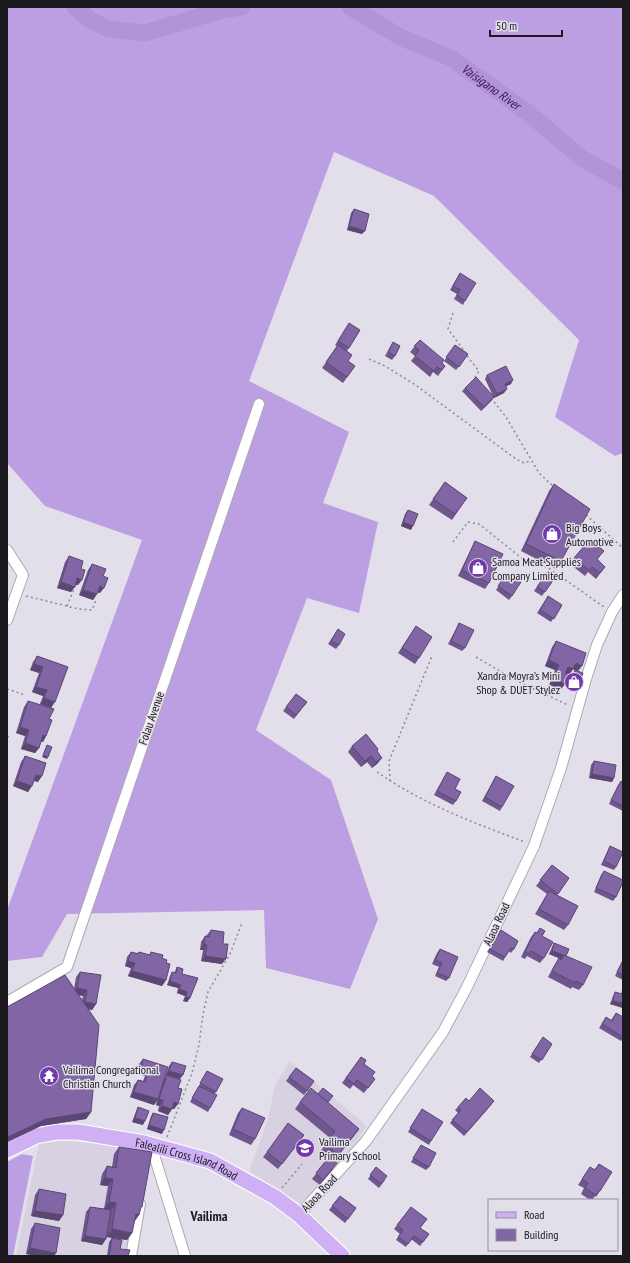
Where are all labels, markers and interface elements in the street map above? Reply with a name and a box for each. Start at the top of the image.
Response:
scale bar [490,12,562,38]
text: 50 m [496,18,517,33]
water label: Vaisigano River [458,60,526,115]
place label: Big Boys Automotive [566,520,614,549]
shop icon: Big Boys Automotive [541,523,563,545]
place label: Samoa Meat Supplies Company Limited [492,554,581,583]
shop icon: Samoa Meat Supplies Company Limited [467,557,489,579]
place label: Xandra Moyra’s Mini Shop & DUET Stylez [476,668,560,697]
shop icon: Xandra Moyra’s Mini Shop & DUET Stylez [563,671,585,693]
street label: Folau Avenue [135,689,167,747]
street label: Alaoa Road [479,900,513,948]
place label: Vailima Congregational Christian Church [62,1062,159,1091]
temple icon: Vailima Congregational Christian Church [38,1065,60,1087]
street label: Falealili Cross Island Road [134,1134,241,1183]
place label: Vailima Primary School [318,1134,381,1163]
school or university icon: Vailima Primary School [294,1137,316,1159]
street label: Alaoa Road [298,1171,340,1215]
legend [488,1199,618,1251]
district label: Vailima [190,1207,228,1225]
text: Road [524,1207,544,1222]
text: Building [524,1227,559,1242]

